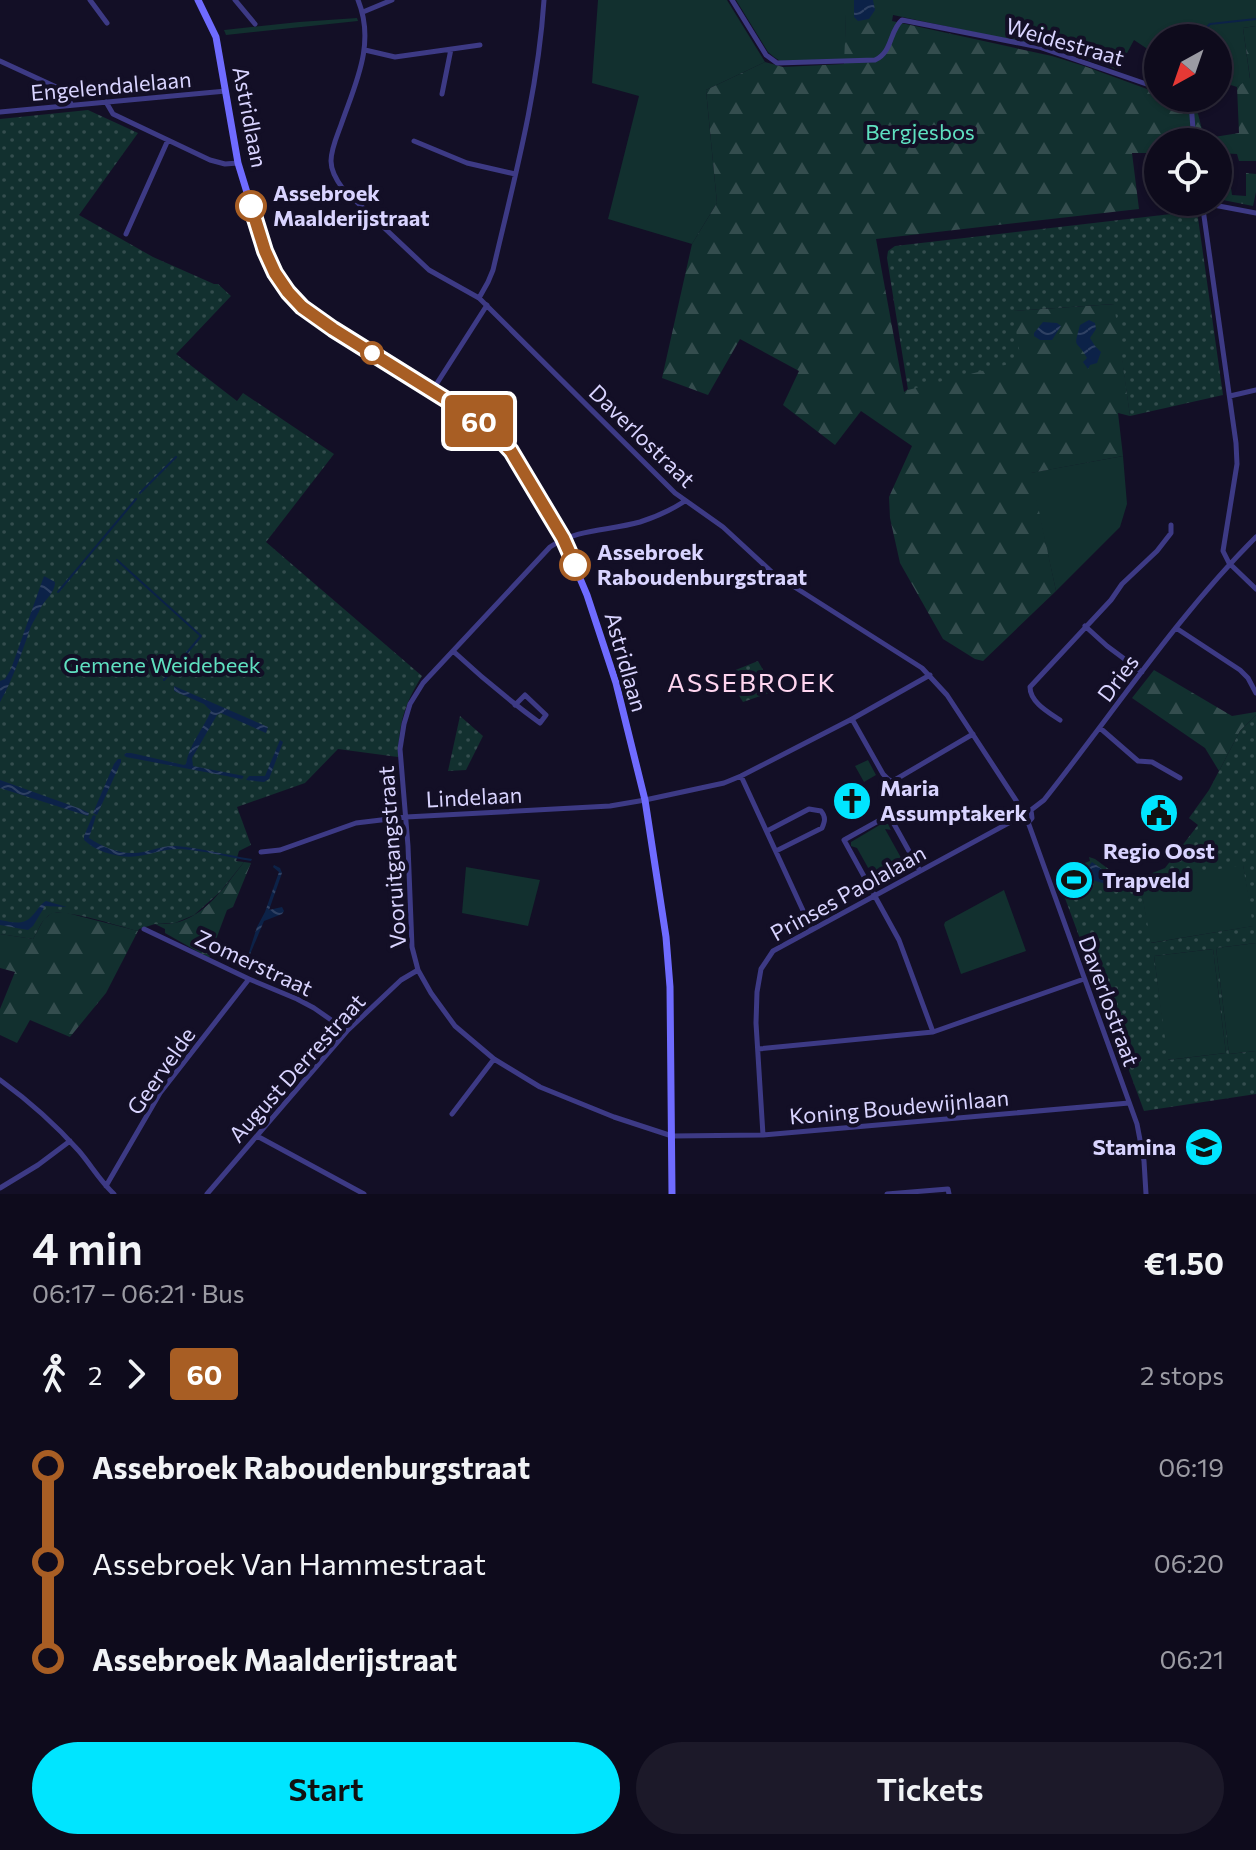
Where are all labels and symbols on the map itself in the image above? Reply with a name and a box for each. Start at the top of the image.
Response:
street label: Weidestraat [1003,12,1128,71]
north arrow [1144,24,1232,112]
street label: Astridlaan [227,64,274,170]
street label: Engelendalelaan [29,65,193,106]
park label: Bergjesbos [865,118,975,145]
place label: Assebroek Maalderijstraat [273,179,430,231]
marker: Assebroek Maalderijstraat [236,191,266,221]
unlabelled marker [361,342,383,364]
street label: Daverlostraat [584,378,701,493]
line badge: 60 [443,395,515,447]
place label: Assebroek Raboudenburgstraat [597,538,807,590]
marker: Assebroek Raboudenburgstraat [560,550,590,580]
street label: Astridlaan [599,609,654,715]
street label: Dries [1091,649,1144,707]
park label: Gemene Weidebeek [63,651,261,678]
district label: ASSEBROEK [667,666,837,697]
street label: Vooruitgangstraat [372,765,411,949]
place label: Maria Assumptakerk [880,774,1028,826]
street label: Lindelaan [425,780,523,813]
church icon: Maria Assumptakerk [831,780,873,822]
public building icon: Regio Oost [1138,792,1180,834]
place label: Regio Oost [1103,837,1215,864]
street label: Prinses Paolalaan [765,839,930,946]
sports icon: Trapveld [1053,859,1095,901]
place label: Trapveld [1102,866,1190,893]
street label: Zomerstraat [191,924,317,1002]
street label: Daverlostraat [1073,932,1146,1070]
street label: August Derrestraat [223,988,371,1148]
street label: Geervelde [121,1022,200,1120]
street label: Koning Boudewijnlaan [788,1083,1010,1130]
school or university icon: Stamina [1183,1126,1225,1168]
place label: Stamina [1092,1133,1176,1160]

